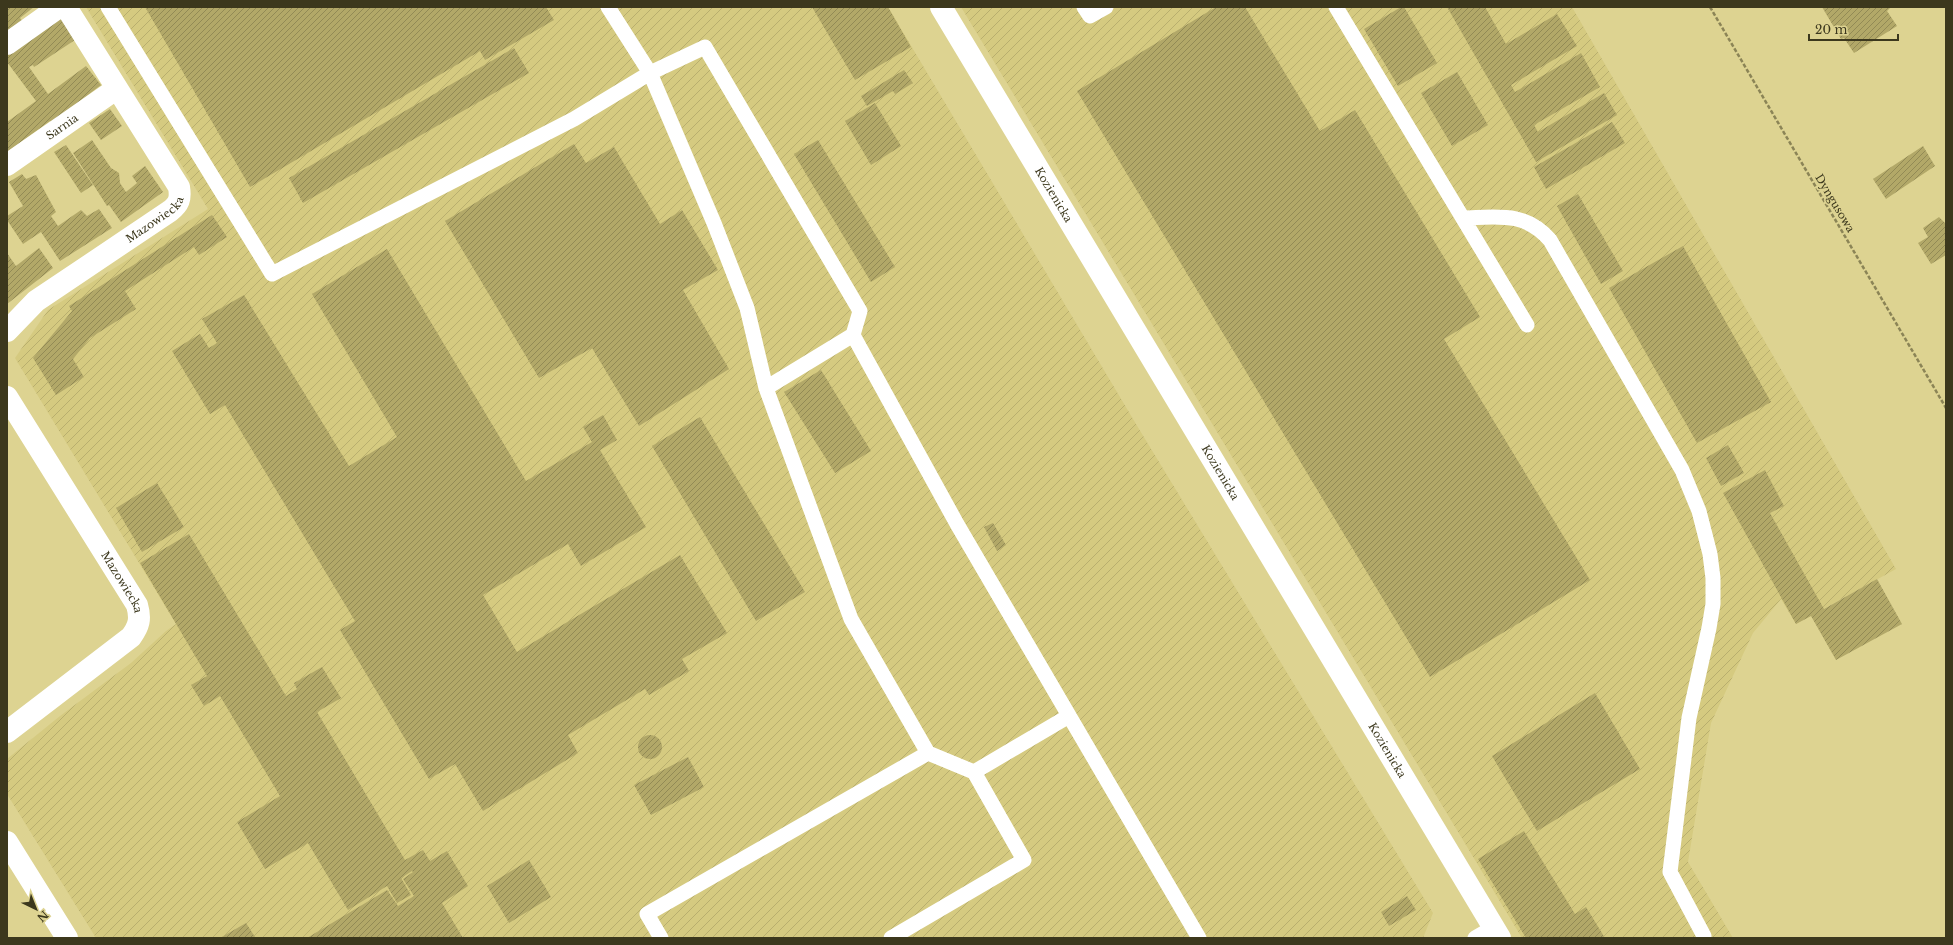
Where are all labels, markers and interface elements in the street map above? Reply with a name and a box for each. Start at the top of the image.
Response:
scale bar [1809,16,1898,42]
text: 20 m [1815,22,1847,37]
street label: Sarnia [43,110,81,143]
street label: Kozienicka [1032,165,1076,226]
street label: Dyngusowa [1812,171,1858,235]
street label: Mazowiecka [123,194,187,246]
street label: Kozienicka [1199,442,1243,503]
street label: Mazowiecka [98,549,146,615]
street label: Kozienicka [1365,720,1410,781]
north arrow [16,889,56,929]
text: N [34,908,51,925]

